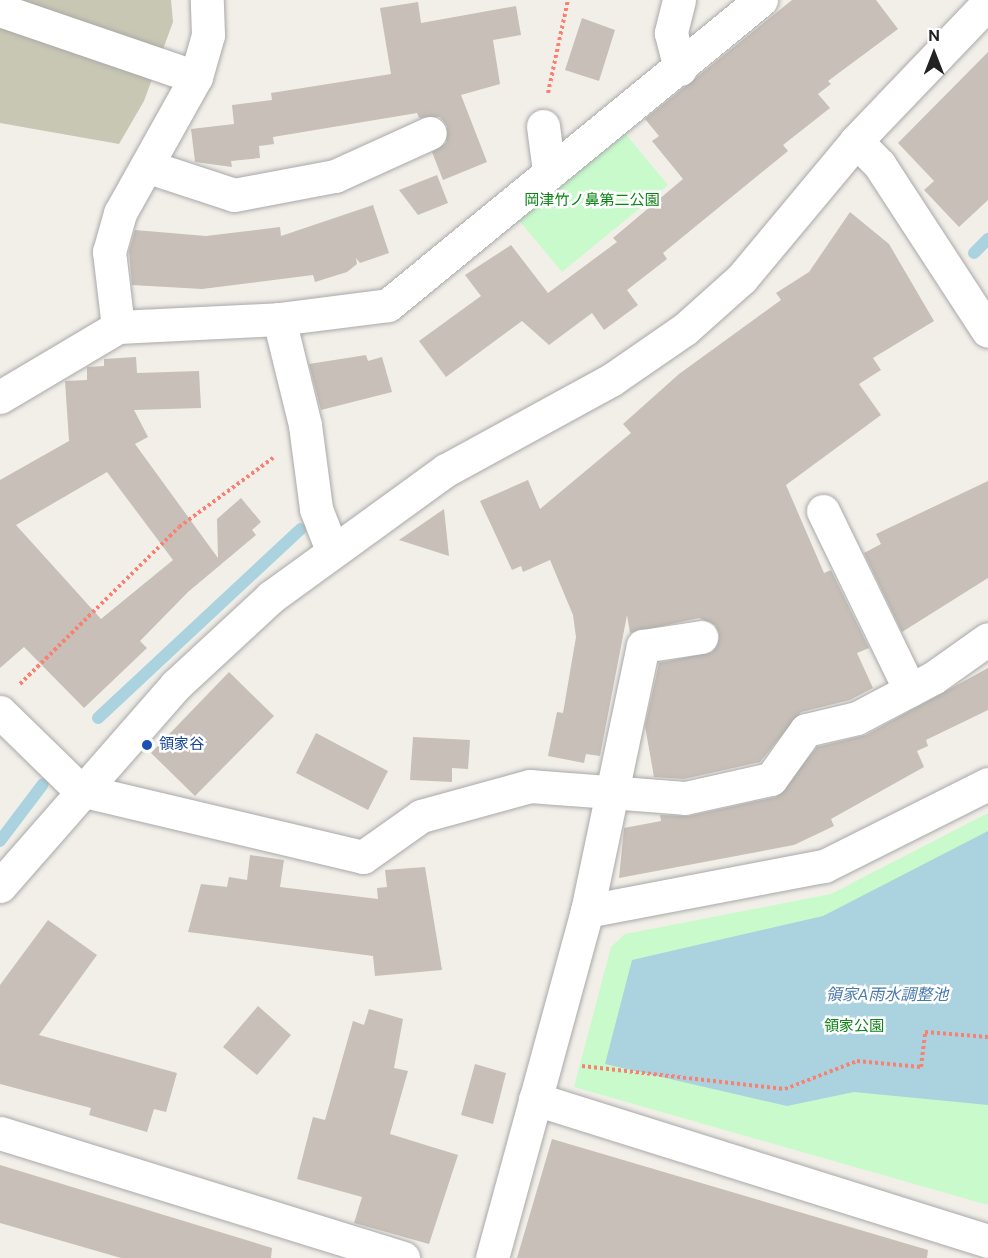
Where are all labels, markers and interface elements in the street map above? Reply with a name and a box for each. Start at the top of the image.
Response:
north arrow [904,24,964,84]
text: N [928,25,940,46]
park label: 岡津竹ノ鼻第二公園 [525,192,659,210]
place label: 領家谷 [159,736,204,754]
marker: 領家谷 [140,738,154,752]
water label: 領家A雨水調整池 [826,985,948,1005]
park label: 領家公園 [824,1018,884,1036]

